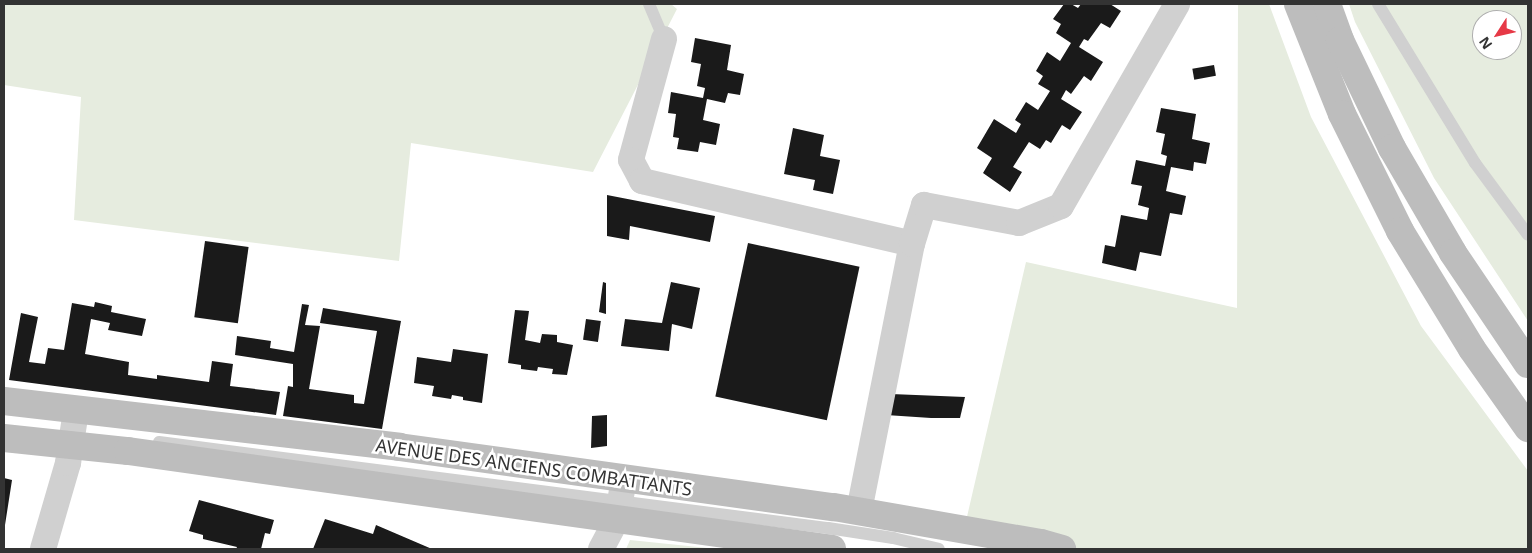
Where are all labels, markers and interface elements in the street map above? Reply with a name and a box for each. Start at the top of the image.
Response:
north arrow [1472,10,1522,60]
text: N [1474,33,1496,53]
street label: AVENUE DES ANCIENS COMBATTANTS [374,434,694,500]

